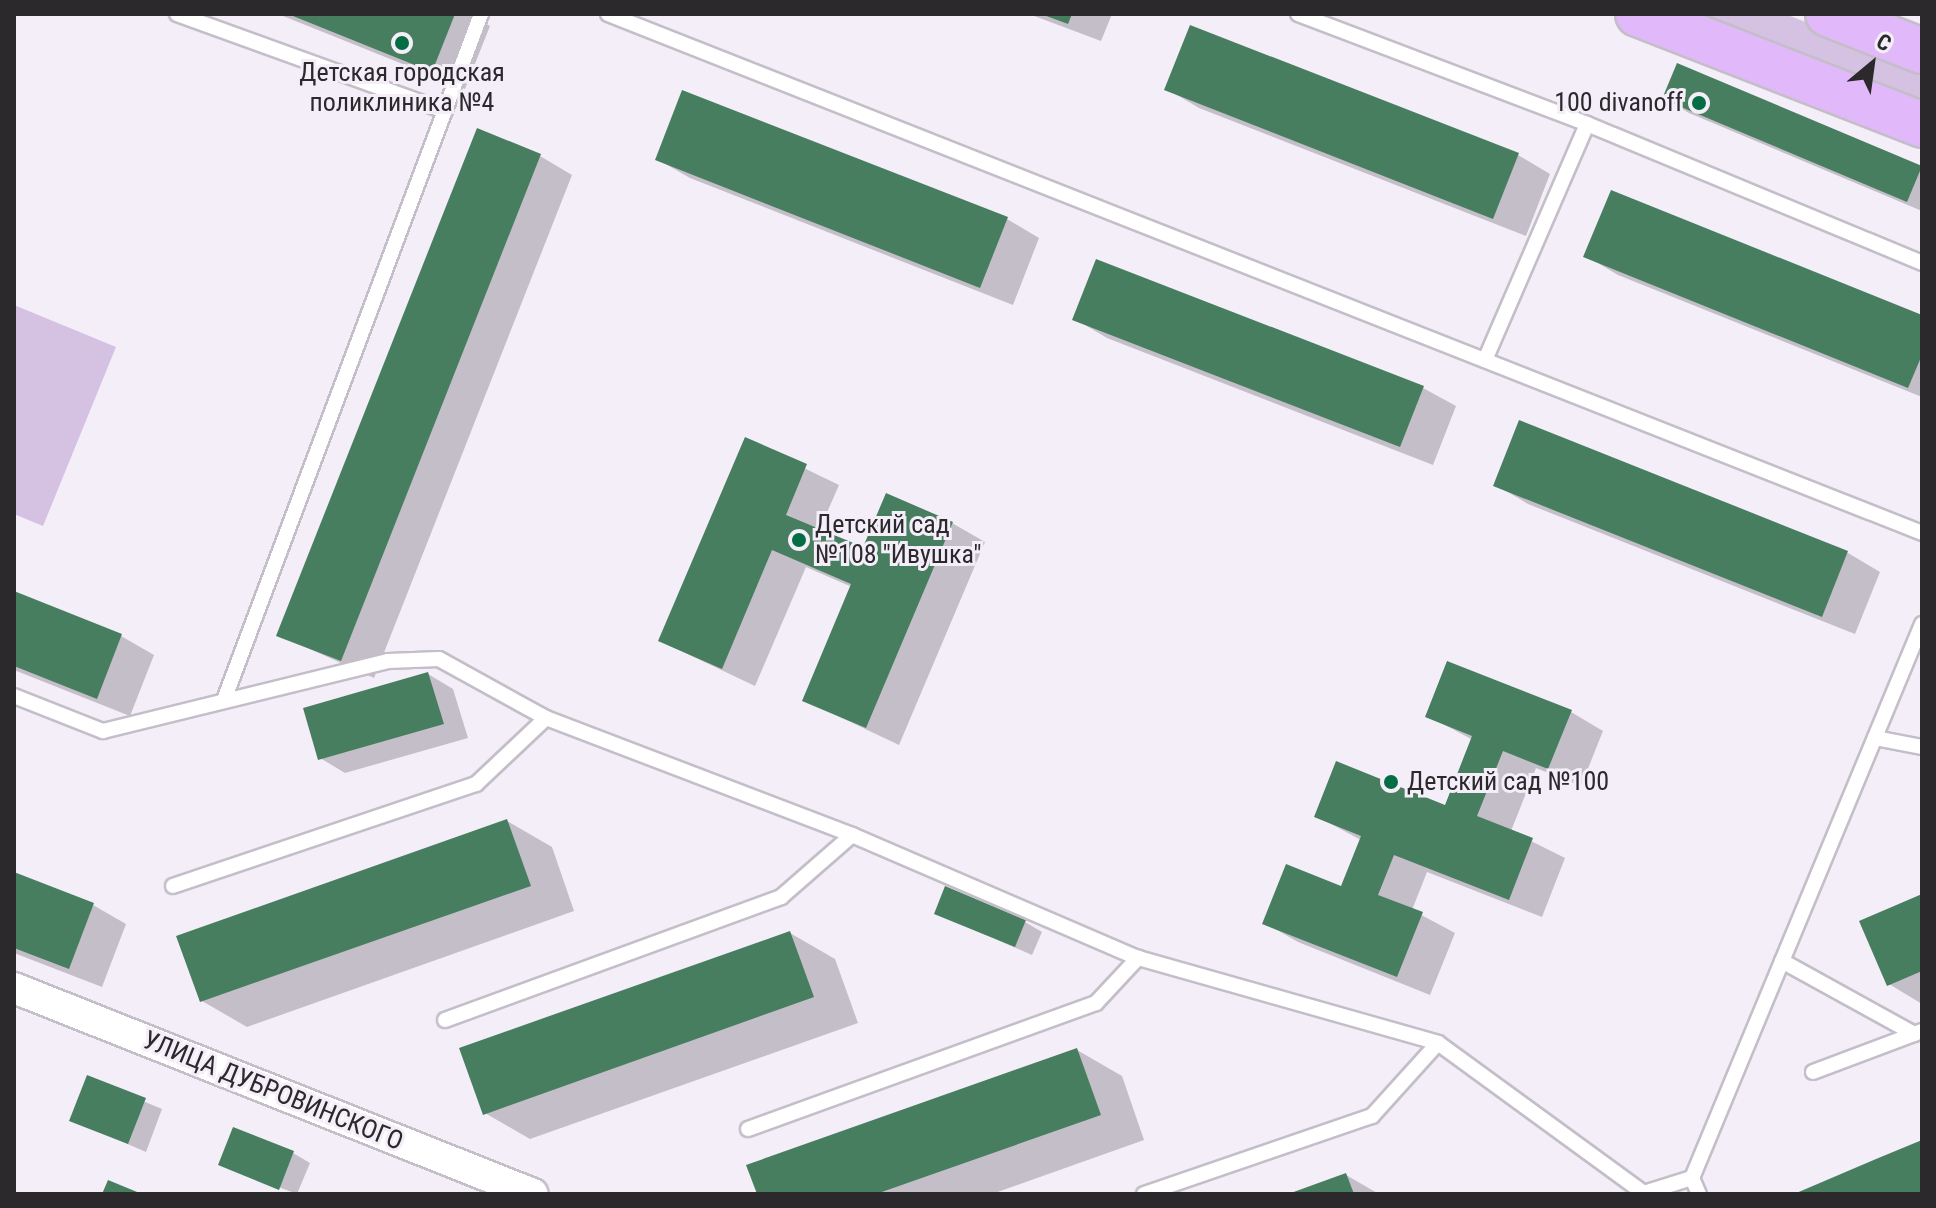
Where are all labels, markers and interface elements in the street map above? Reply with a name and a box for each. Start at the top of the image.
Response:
north arrow [1832,24,1912,104]
text: С [1872,29,1895,57]
marker: Детская городская поликлиника №4 [391,32,413,54]
place label: Детская городская поликлиника №4 [299,57,505,118]
place label: 100 divanoff [1554,87,1683,119]
marker: 100 divanoff [1690,94,1708,112]
place label: Детский сад №108 "Ивушка" [815,509,981,570]
marker: Детский сад №108 "Ивушка" [790,531,808,549]
place label: Детский сад №100 [1407,766,1609,798]
marker: Детский сад №100 [1382,773,1400,791]
street label: УЛИЦА ДУБРОВИНСКОГО [138,1025,408,1157]

